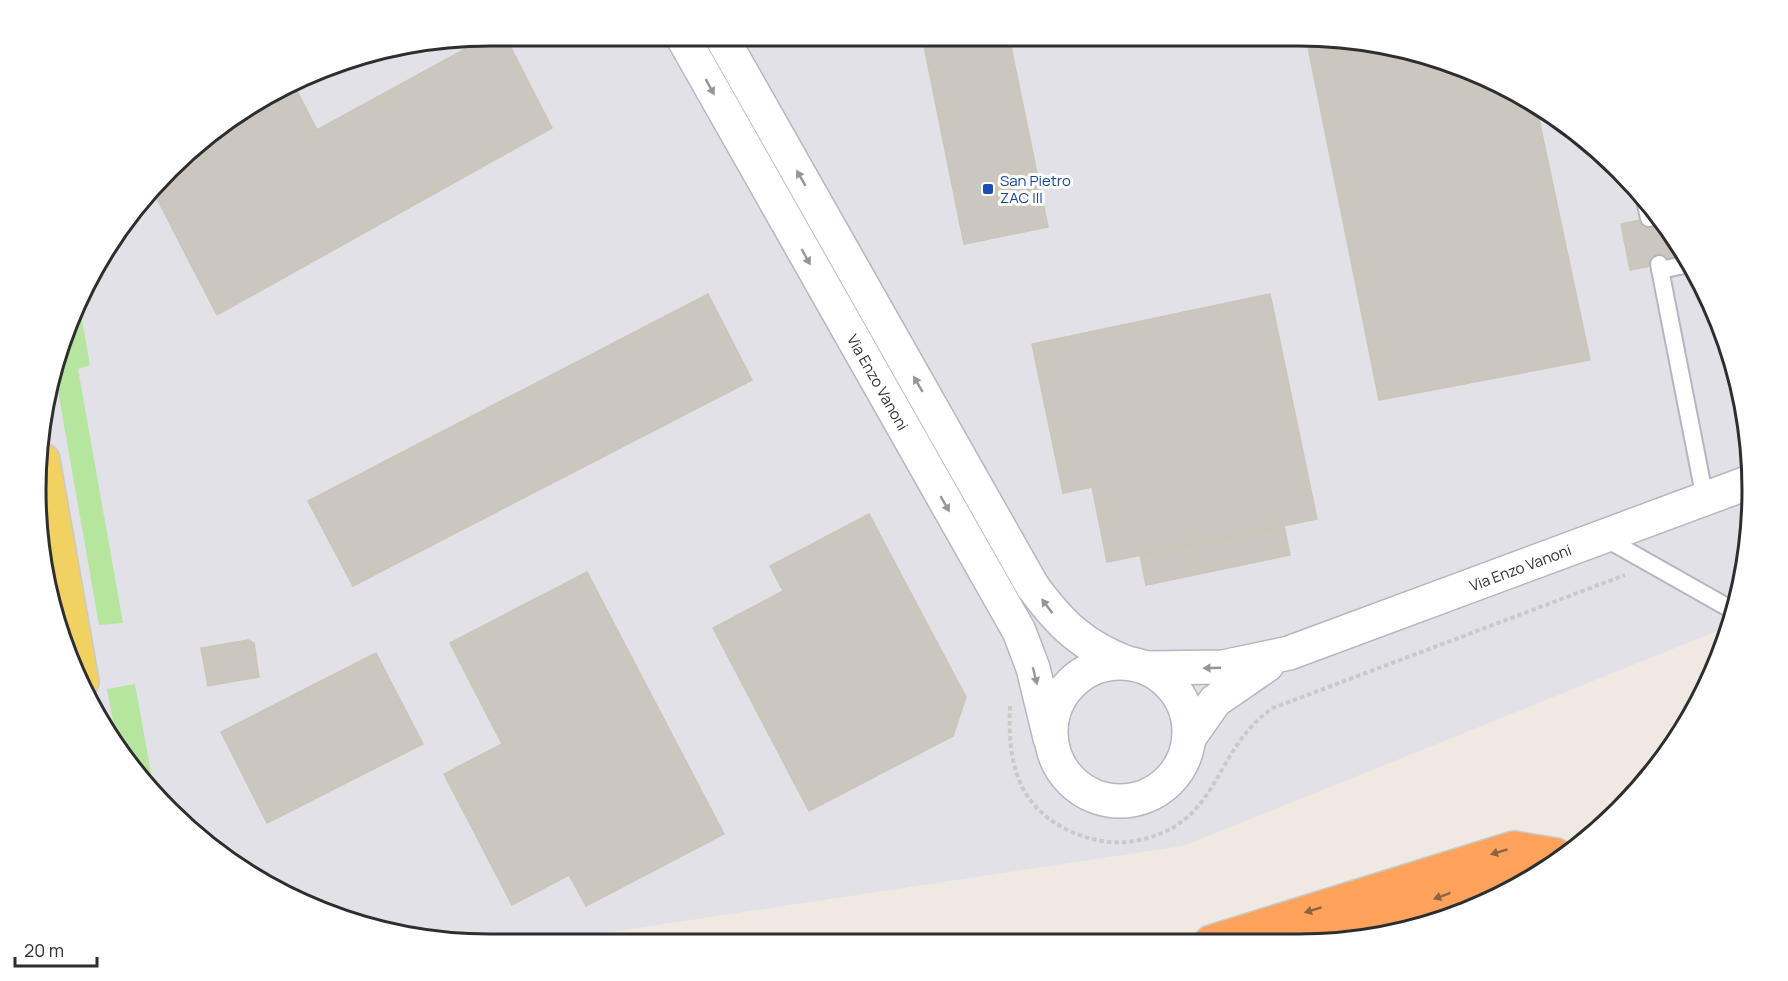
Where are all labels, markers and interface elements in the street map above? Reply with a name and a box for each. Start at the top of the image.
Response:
one-way arrow [705,79,715,96]
one-way arrow [796,169,806,186]
place label: San Pietro ZAC III [1000,170,1071,208]
marker: San Pietro ZAC III [981,182,995,196]
one-way arrow [801,249,811,266]
street label: Via Enzo Vanoni [843,330,914,434]
one-way arrow [913,375,923,392]
one-way arrow [940,495,950,512]
street label: Via Enzo Vanoni [1466,539,1574,596]
one-way arrow [1041,598,1053,614]
one-way arrow [1202,663,1221,672]
one-way arrow [1031,666,1041,685]
one-way arrow [1490,848,1508,857]
one-way arrow [1432,891,1450,901]
one-way arrow [1304,906,1322,915]
scale bar [15,930,98,968]
text: 20 m [24,938,64,962]

